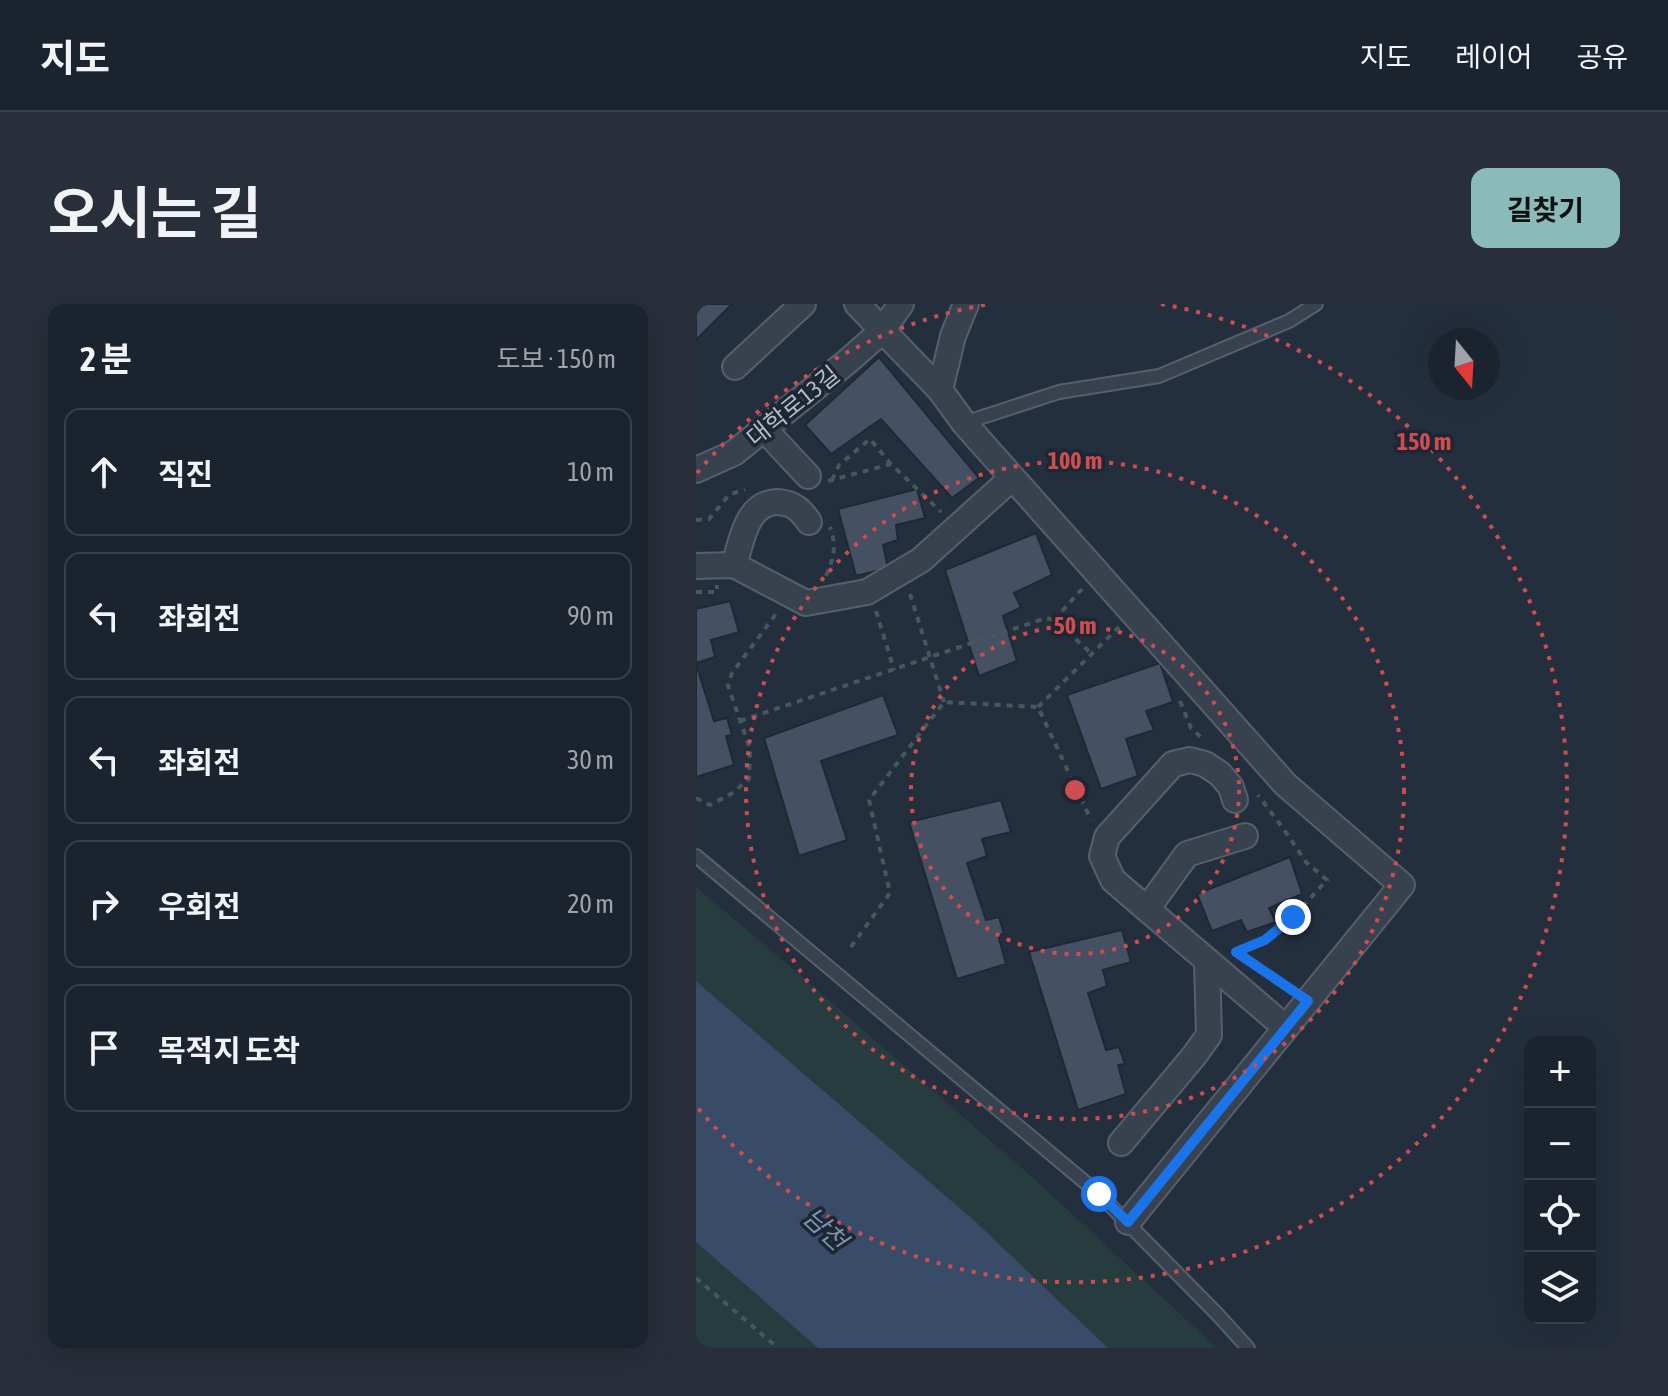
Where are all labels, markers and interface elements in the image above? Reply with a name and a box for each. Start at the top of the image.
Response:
text: 지도 [40,37,110,80]
text: 지도 [1360,41,1411,73]
text: 레이어 [1455,41,1532,73]
text: 공유 [1576,41,1628,73]
button: 길찾기 [1471,168,1620,248]
text: 오시는 길 [48,181,262,245]
north arrow [1428,328,1500,400]
text: 2 분 [80,339,132,378]
text: 도보 · 150 m [497,344,616,374]
street label: 대학로13길 [741,361,845,451]
text: 150 m [1397,428,1451,455]
text: 100 m [1048,447,1102,474]
icon: ahead [82,450,126,494]
text: 직진 [158,457,213,491]
text: 10 m [567,457,614,487]
icon: left [82,594,126,638]
text: 좌회전 [158,601,241,635]
text: 90 m [567,601,614,631]
text: 50 m [1053,612,1097,639]
icon: left [82,738,126,782]
text: 좌회전 [158,745,241,779]
text: 30 m [567,745,614,775]
centre of rings [1061,776,1089,804]
icon: right [82,882,126,926]
text: 우회전 [158,889,241,923]
text: 20 m [567,889,614,919]
route end [1275,899,1311,935]
icon: arrive [82,1026,126,1070]
text: 목적지 도착 [158,1033,300,1067]
map controls [1524,1036,1596,1324]
button: + [1524,1036,1596,1108]
button: − [1524,1108,1596,1180]
route start [1081,1176,1117,1212]
button: locate [1524,1180,1596,1252]
water label: 남천 [797,1202,855,1258]
button: layers [1524,1252,1596,1324]

